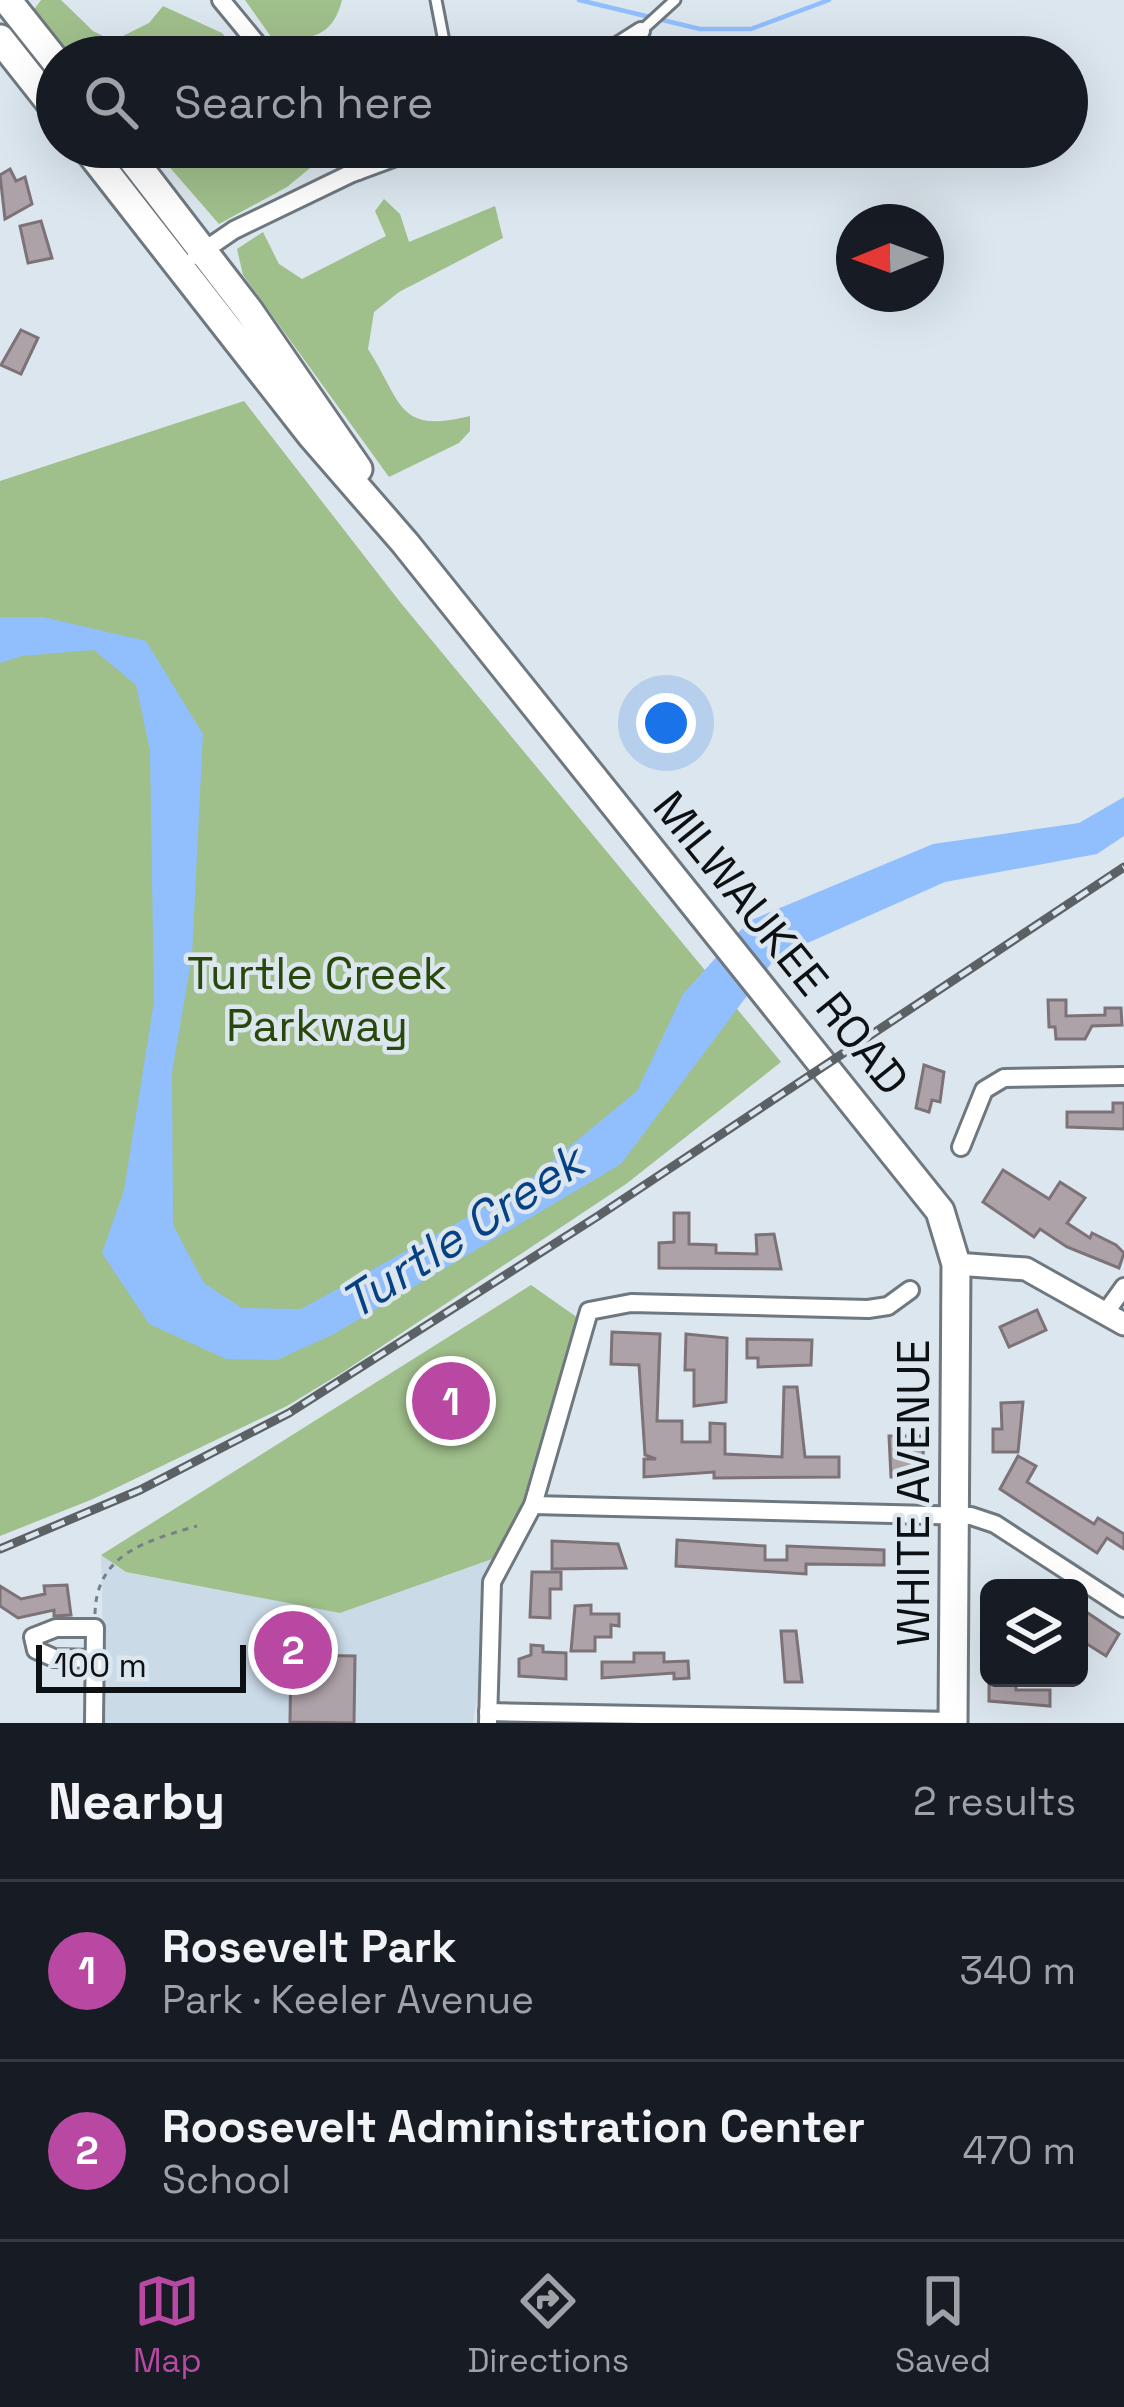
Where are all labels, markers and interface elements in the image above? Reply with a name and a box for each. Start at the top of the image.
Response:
search box [36,36,1088,168]
icon: search [78,69,144,135]
text: Search here [174,74,433,131]
north arrow [836,204,944,312]
your location [636,693,696,753]
street label: MILWAUKEE ROAD [641,780,921,1106]
park label: Turtle Creek Parkway [187,945,447,1054]
water label: Turtle Creek [329,1128,599,1333]
street label: WHITE AVENUE [885,1340,942,1647]
pin: 1 [412,1356,490,1446]
map controls [980,1579,1088,1687]
button: layers [980,1579,1088,1687]
pin: 2 [254,1605,332,1695]
scale bar [36,1639,246,1692]
text: 100 m [54,1645,147,1687]
text: Nearby [48,1769,225,1834]
text: 2 results [913,1777,1076,1826]
text: Rosevelt Park [162,1918,457,1975]
text: 1 [78,1946,96,1995]
text: 340 m [960,1946,1076,1995]
text: Park · Keeler Avenue [162,1975,534,2024]
text: Roosevelt Administration Center [162,2098,865,2155]
text: 2 [75,2126,99,2175]
text: 470 m [963,2126,1076,2175]
text: School [162,2155,291,2204]
tab: Map [133,2268,202,2382]
tab: Directions [467,2268,629,2382]
tab: Saved [895,2268,991,2382]

